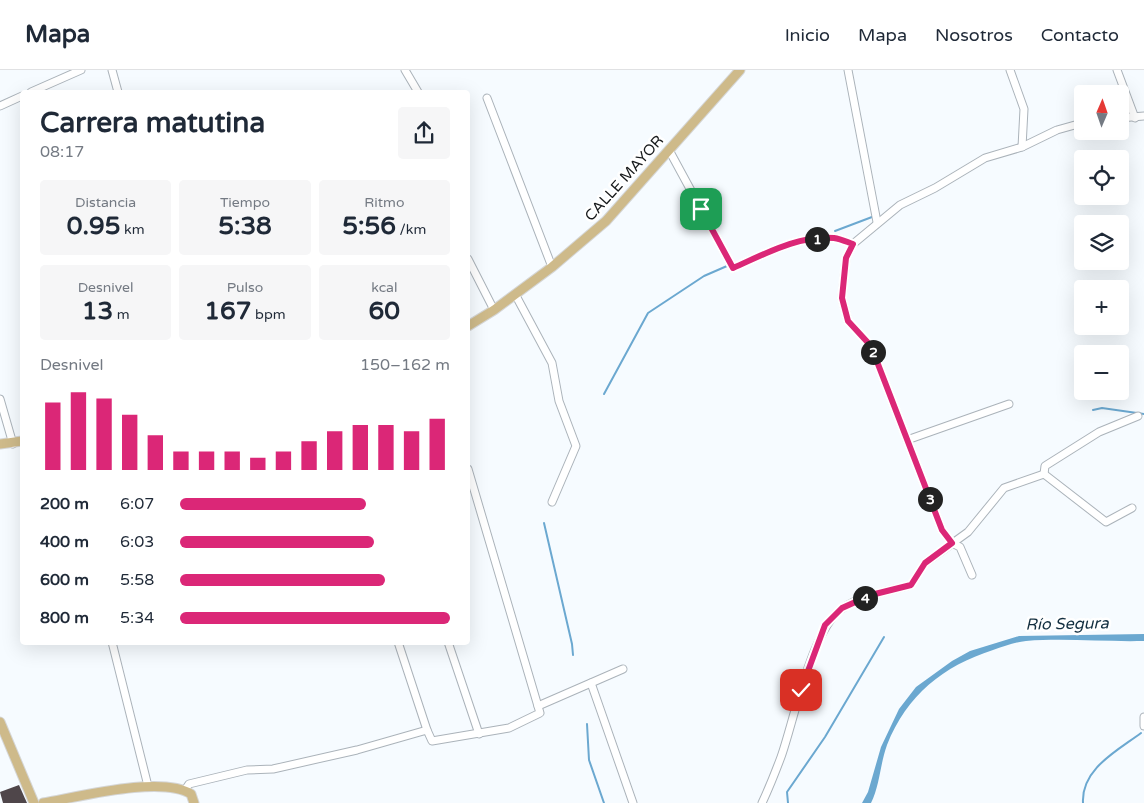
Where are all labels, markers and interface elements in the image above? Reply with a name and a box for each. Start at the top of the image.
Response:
text: Mapa [25,20,90,49]
text: Inicio [785,24,830,46]
text: Mapa [858,24,907,46]
text: Nosotros [935,24,1013,46]
text: Contacto [1041,24,1119,46]
north arrow [1074,85,1129,140]
map controls [1074,85,1129,400]
text: Carrera matutina [40,106,265,140]
button: share [398,107,450,159]
street label: CALLE MAYOR [581,131,667,225]
text: 08:17 [40,142,84,162]
button: locate [1074,150,1129,205]
pin [680,188,722,230]
text: Distancia [75,194,136,211]
text: Tiempo [220,194,270,211]
text: Ritmo [364,194,404,211]
icon: arrive [687,195,715,223]
text: 0.95 [67,211,120,241]
text: 5:38 [218,211,272,241]
text: 5:56 [342,211,396,241]
button: layers [1074,215,1129,270]
text: km [120,221,145,238]
text: /km [396,221,426,238]
pin: 1 [804,226,830,252]
text: 1 [813,231,822,248]
text: Desnivel [78,279,133,296]
text: Pulso [227,279,263,296]
text: kcal [371,279,397,296]
button: + [1074,280,1129,335]
text: 13 [82,296,113,326]
text: 167 [204,296,251,326]
text: 60 [369,296,400,326]
text: m [113,306,130,323]
text: bpm [251,306,286,323]
pin: 2 [860,340,886,364]
text: 2 [869,344,878,361]
button: − [1074,345,1129,400]
text: Desnivel [40,355,104,375]
text: 150–162 m [360,355,450,375]
pin: 3 [918,486,942,512]
text: 3 [926,491,935,508]
text: 200 m [40,494,89,514]
text: 6:07 [120,494,154,514]
text: 400 m [40,532,89,552]
text: 6:03 [120,532,154,552]
text: 600 m [40,570,89,590]
text: 5:58 [120,570,154,590]
pin: 4 [852,586,878,610]
text: 4 [861,590,870,607]
text: 800 m [40,608,89,628]
text: 5:34 [120,608,154,628]
water label: Río Segura [1025,613,1110,635]
pin [780,669,822,711]
icon: check [787,676,815,704]

